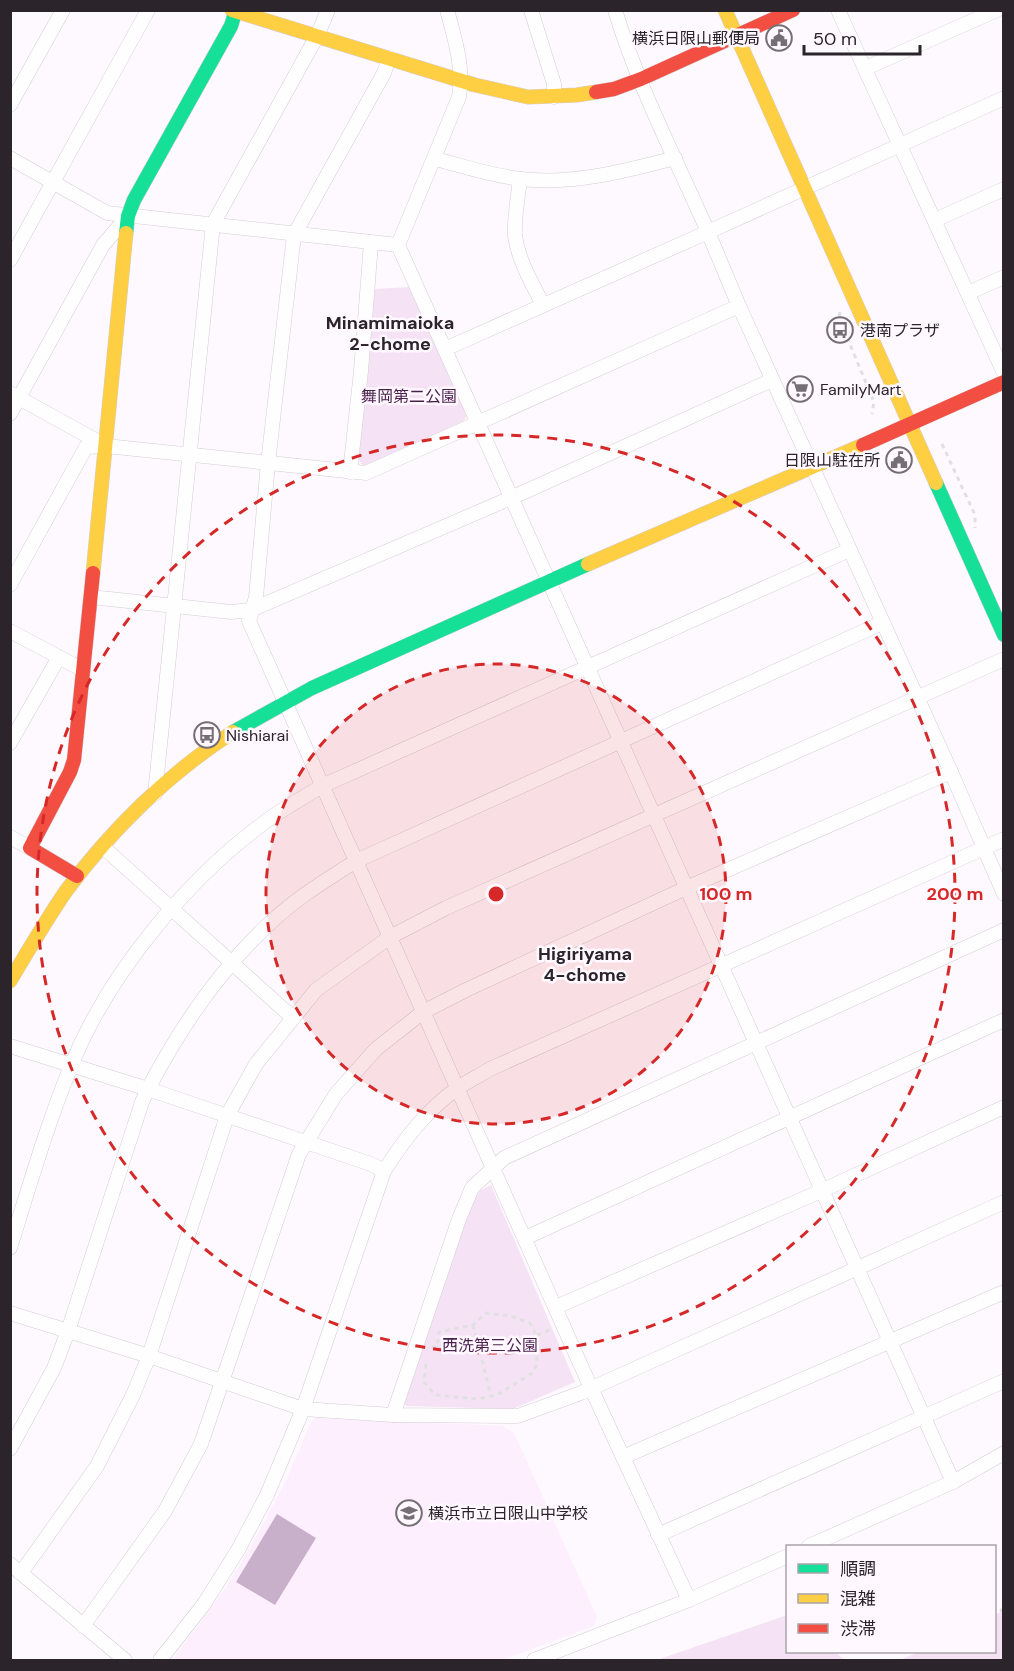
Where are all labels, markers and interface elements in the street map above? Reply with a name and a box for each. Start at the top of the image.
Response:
scale bar [804,18,920,56]
public building icon: 横浜日限山郵便局 [764,23,794,53]
text: 50 m [813,27,857,51]
place label: 横浜日限山郵便局 [632,28,760,49]
district label: Minamimaioka 2-chome [326,311,454,356]
bus stop icon: 港南プラザ [825,315,855,345]
place label: 港南プラザ [860,320,940,341]
supermarket icon: FamilyMart [785,374,815,404]
place label: FamilyMart [820,379,902,400]
park label: 舞岡第二公園 [361,386,457,407]
public building icon: 日限山駐在所 [884,445,914,475]
place label: 日限山駐在所 [784,450,880,471]
bus stop icon: Nishiarai [192,720,222,750]
place label: Nishiarai [226,725,289,746]
text: 100 m [699,882,753,906]
text: 200 m [927,882,983,906]
centre of rings [486,884,506,904]
district label: Higiriyama 4-chome [538,942,632,987]
park label: 西洗第三公園 [442,1335,538,1356]
school or university icon: 横浜市立日限山中学校 [394,1498,424,1528]
place label: 横浜市立日限山中学校 [428,1503,588,1524]
legend [786,1545,996,1653]
text: 順調 [840,1557,876,1581]
text: 混雑 [840,1587,876,1611]
text: 渋滞 [840,1617,876,1641]

